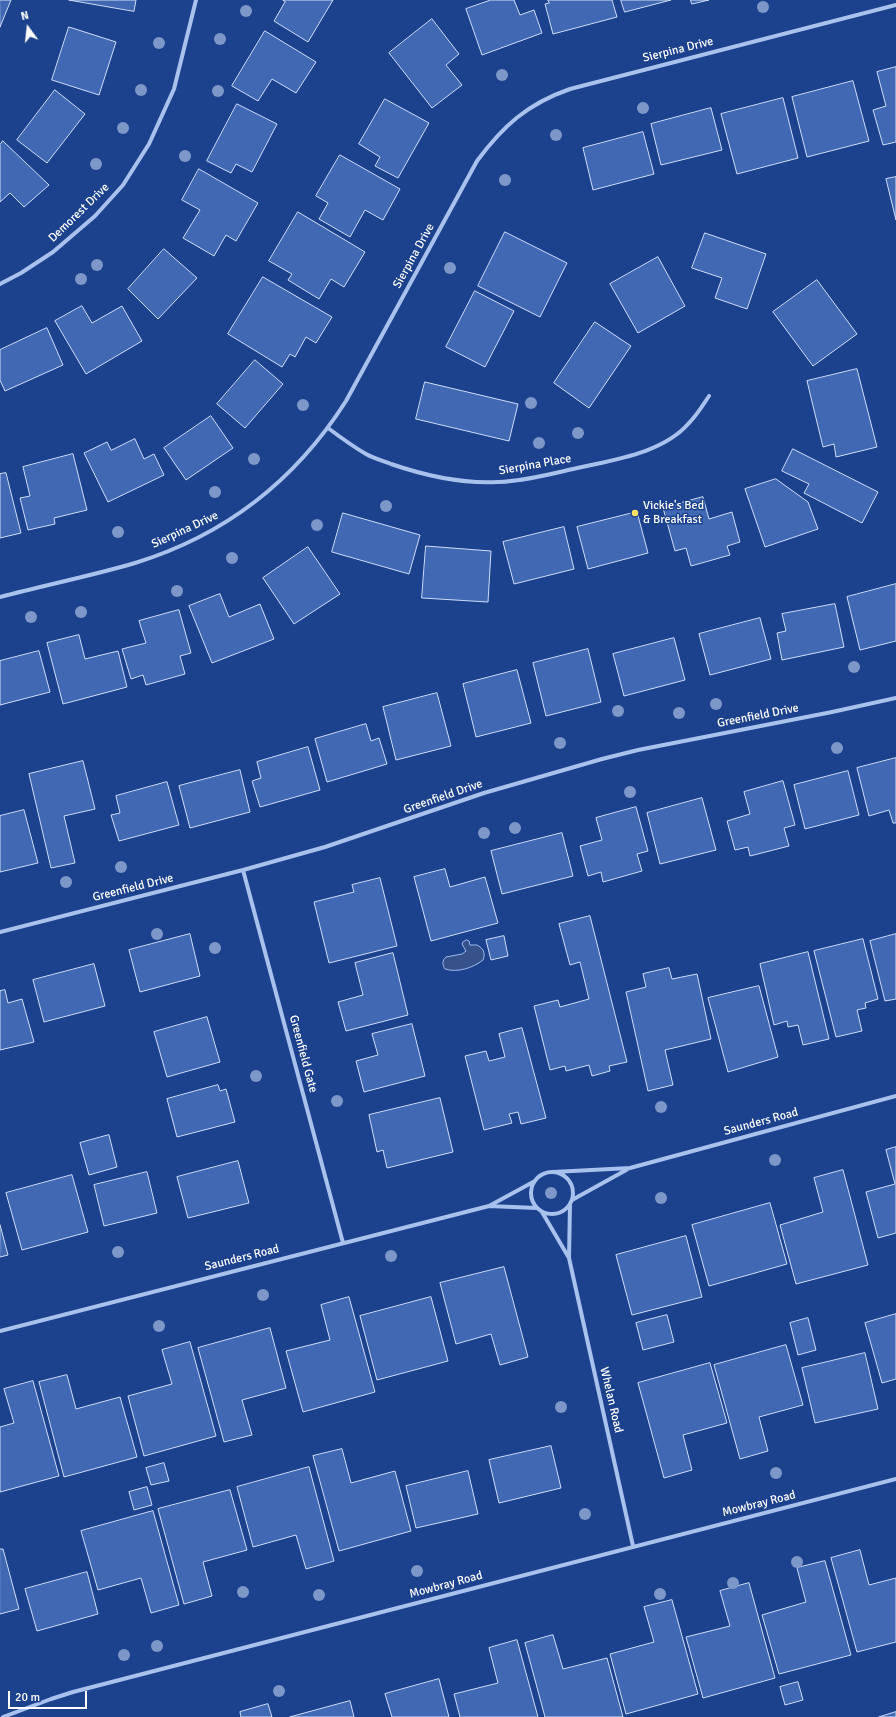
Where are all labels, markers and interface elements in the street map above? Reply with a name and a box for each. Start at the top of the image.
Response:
north arrow [8,8,48,48]
text: N [19,9,30,23]
street label: Sierpina Drive [641,34,715,66]
street label: Demorest Drive [46,180,112,246]
street label: Sierpina Drive [390,221,438,291]
street label: Sierpina Place [498,452,572,478]
place label: Vickie's Bed & Breakfast [643,499,704,527]
street label: Sierpina Drive [149,508,221,552]
marker: Vickie's Bed & Breakfast [630,508,640,518]
street label: Greenfield Drive [716,701,800,731]
street label: Greenfield Drive [402,777,484,817]
street label: Greenfield Drive [91,871,175,905]
street label: Greenfield Gate [286,1014,320,1094]
street label: Saunders Road [722,1105,800,1139]
street label: Saunders Road [203,1242,281,1274]
street label: Whelan Road [596,1366,626,1434]
street label: Mowbray Road [721,1488,797,1520]
street label: Mowbray Road [408,1568,484,1602]
scale bar [10,1683,89,1709]
text: 20 m [15,1690,40,1705]

